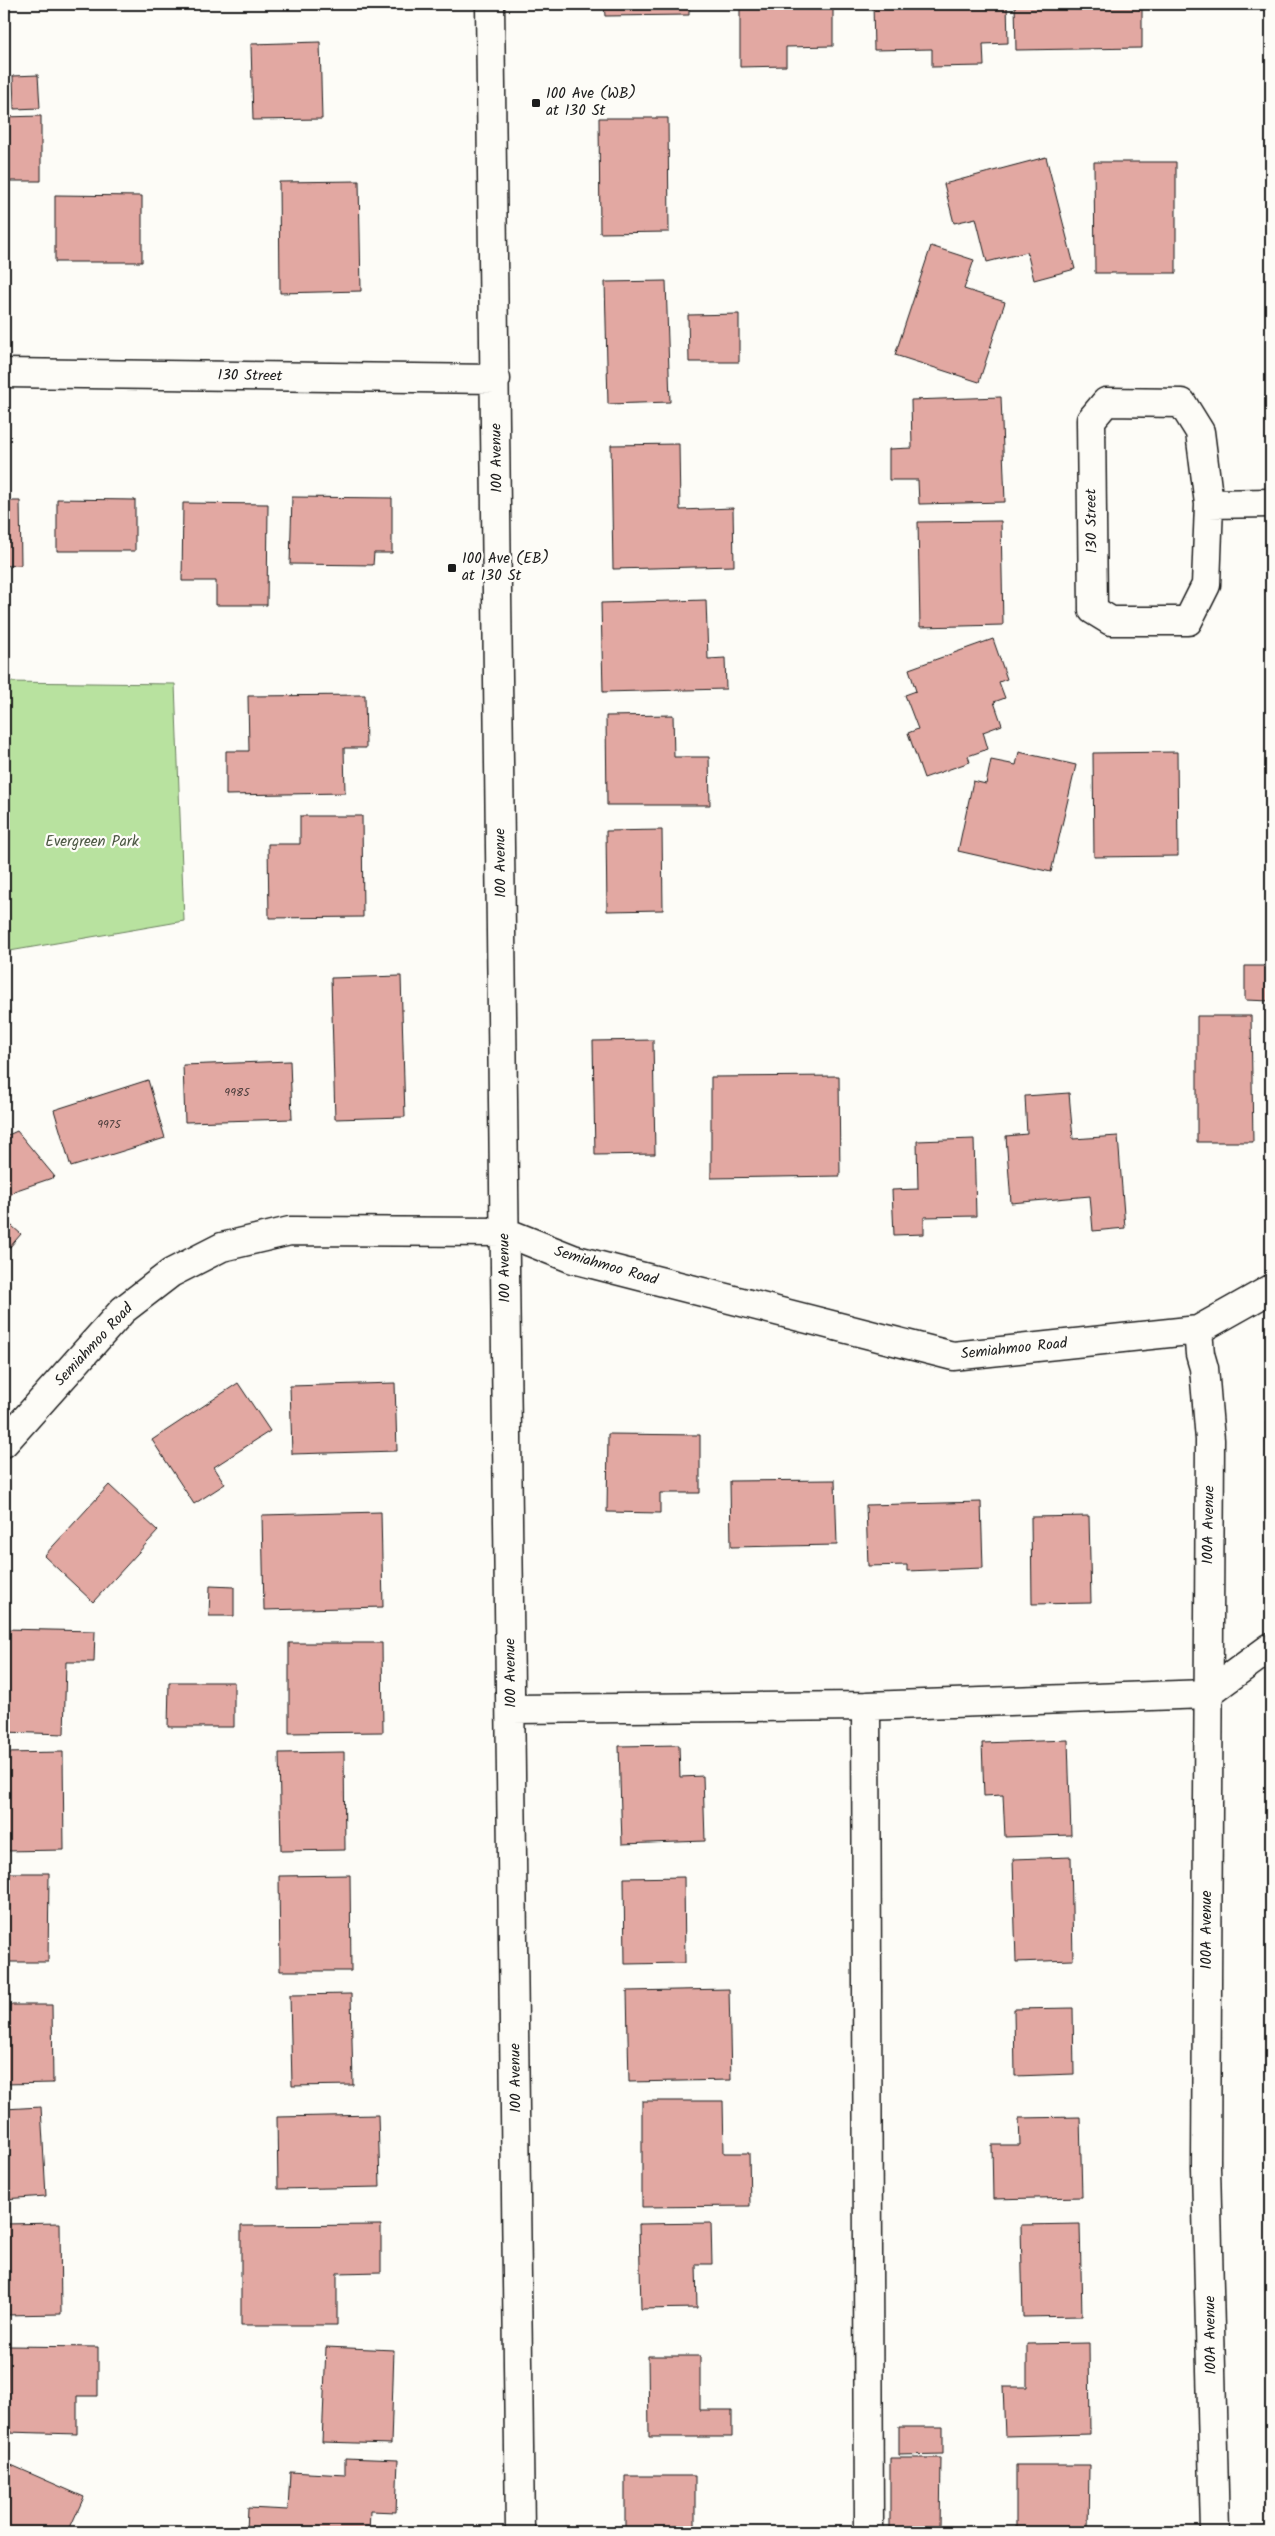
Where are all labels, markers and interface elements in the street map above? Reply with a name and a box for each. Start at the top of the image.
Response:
place label: 100 Ave (WB) at 130 St [546,82,636,123]
marker: 100 Ave (WB) at 130 St [530,97,542,109]
street label: 130 Street [217,363,283,389]
street label: 100 Avenue [484,423,510,493]
street label: 130 Street [1079,488,1105,554]
place label: 100 Ave (EB) at 130 St [462,547,549,588]
marker: 100 Ave (EB) at 130 St [446,562,458,574]
street label: 100 Avenue [488,828,514,898]
park label: Evergreen Park [45,830,140,854]
house number: 9985 [224,1083,251,1102]
house number: 9975 [97,1115,122,1134]
street label: 100 Avenue [492,1233,518,1303]
street label: Semiahmoo Road [551,1240,661,1292]
street label: Semiahmoo Road [49,1297,140,1392]
street label: Semiahmoo Road [960,1331,1069,1367]
street label: 100A Avenue [1196,1485,1222,1565]
street label: 100 Avenue [498,1638,524,1708]
street label: 100A Avenue [1195,1890,1219,1970]
street label: 100 Avenue [503,2043,529,2113]
street label: 100A Avenue [1198,2295,1224,2375]

